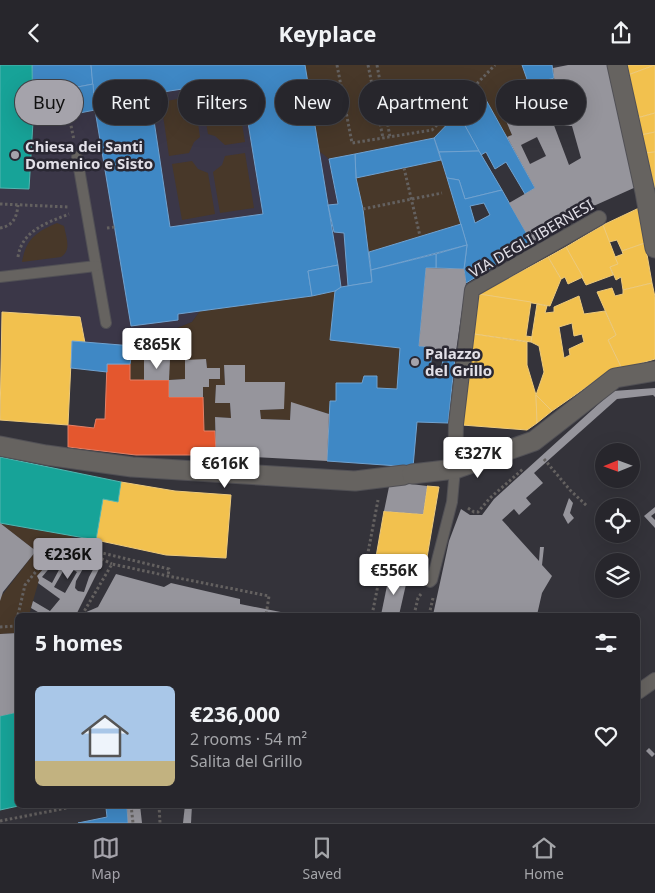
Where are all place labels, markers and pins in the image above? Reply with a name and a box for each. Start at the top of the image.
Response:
place label: Chiesa dei Santi Domenico e Sisto [25,136,153,173]
marker: Chiesa dei Santi Domenico e Sisto [9,149,21,161]
pin: €865K [122,327,192,370]
place label: Palazzo del Grillo [425,343,492,380]
marker: Palazzo del Grillo [409,356,421,368]
pin: €327K [443,437,513,479]
pin: €616K [190,447,260,489]
pin: €236K [33,537,103,580]
pin: €556K [359,553,429,596]

